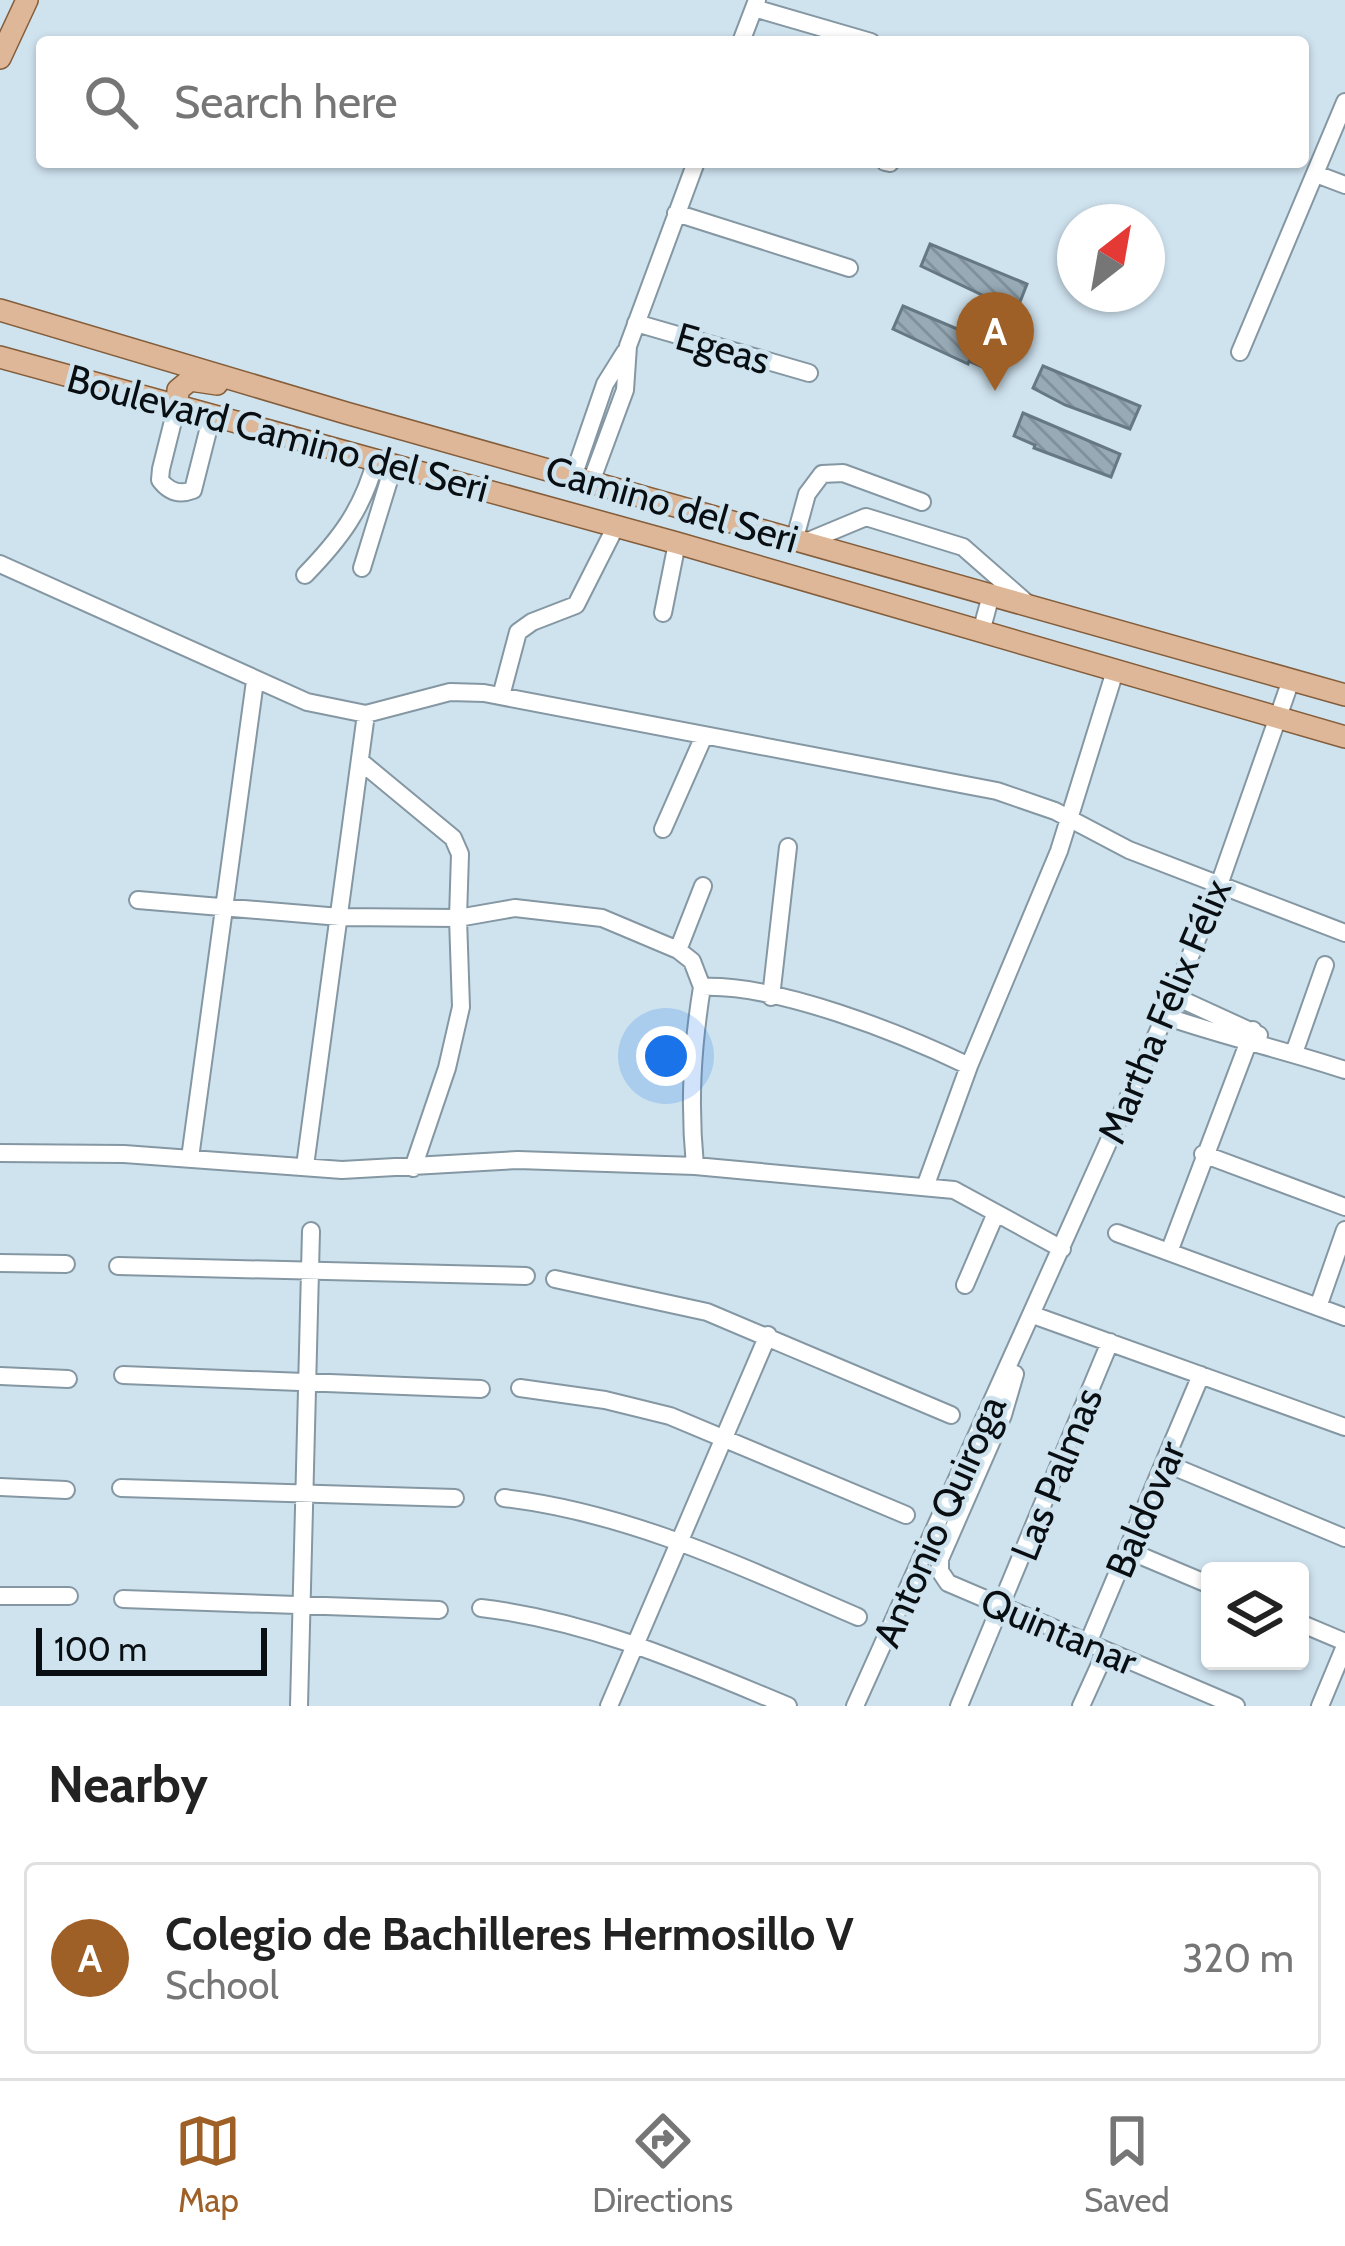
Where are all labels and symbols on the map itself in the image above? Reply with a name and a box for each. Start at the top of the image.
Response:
north arrow [1057,204,1165,312]
pin: A [956,292,1034,391]
street label: Egeas [671,312,775,384]
street label: Boulevard Camino del Seri [62,354,494,512]
street label: Camino del Seri [540,445,804,563]
street label: Martha Félix Félix [1087,871,1241,1150]
your location [636,1026,696,1086]
street label: Las Palmas [1000,1381,1112,1567]
street label: Antonio Quiroga [862,1388,1016,1654]
street label: Baldovar [1095,1433,1195,1585]
street label: Quintanar [974,1577,1145,1686]
scale bar [36,1622,267,1675]

